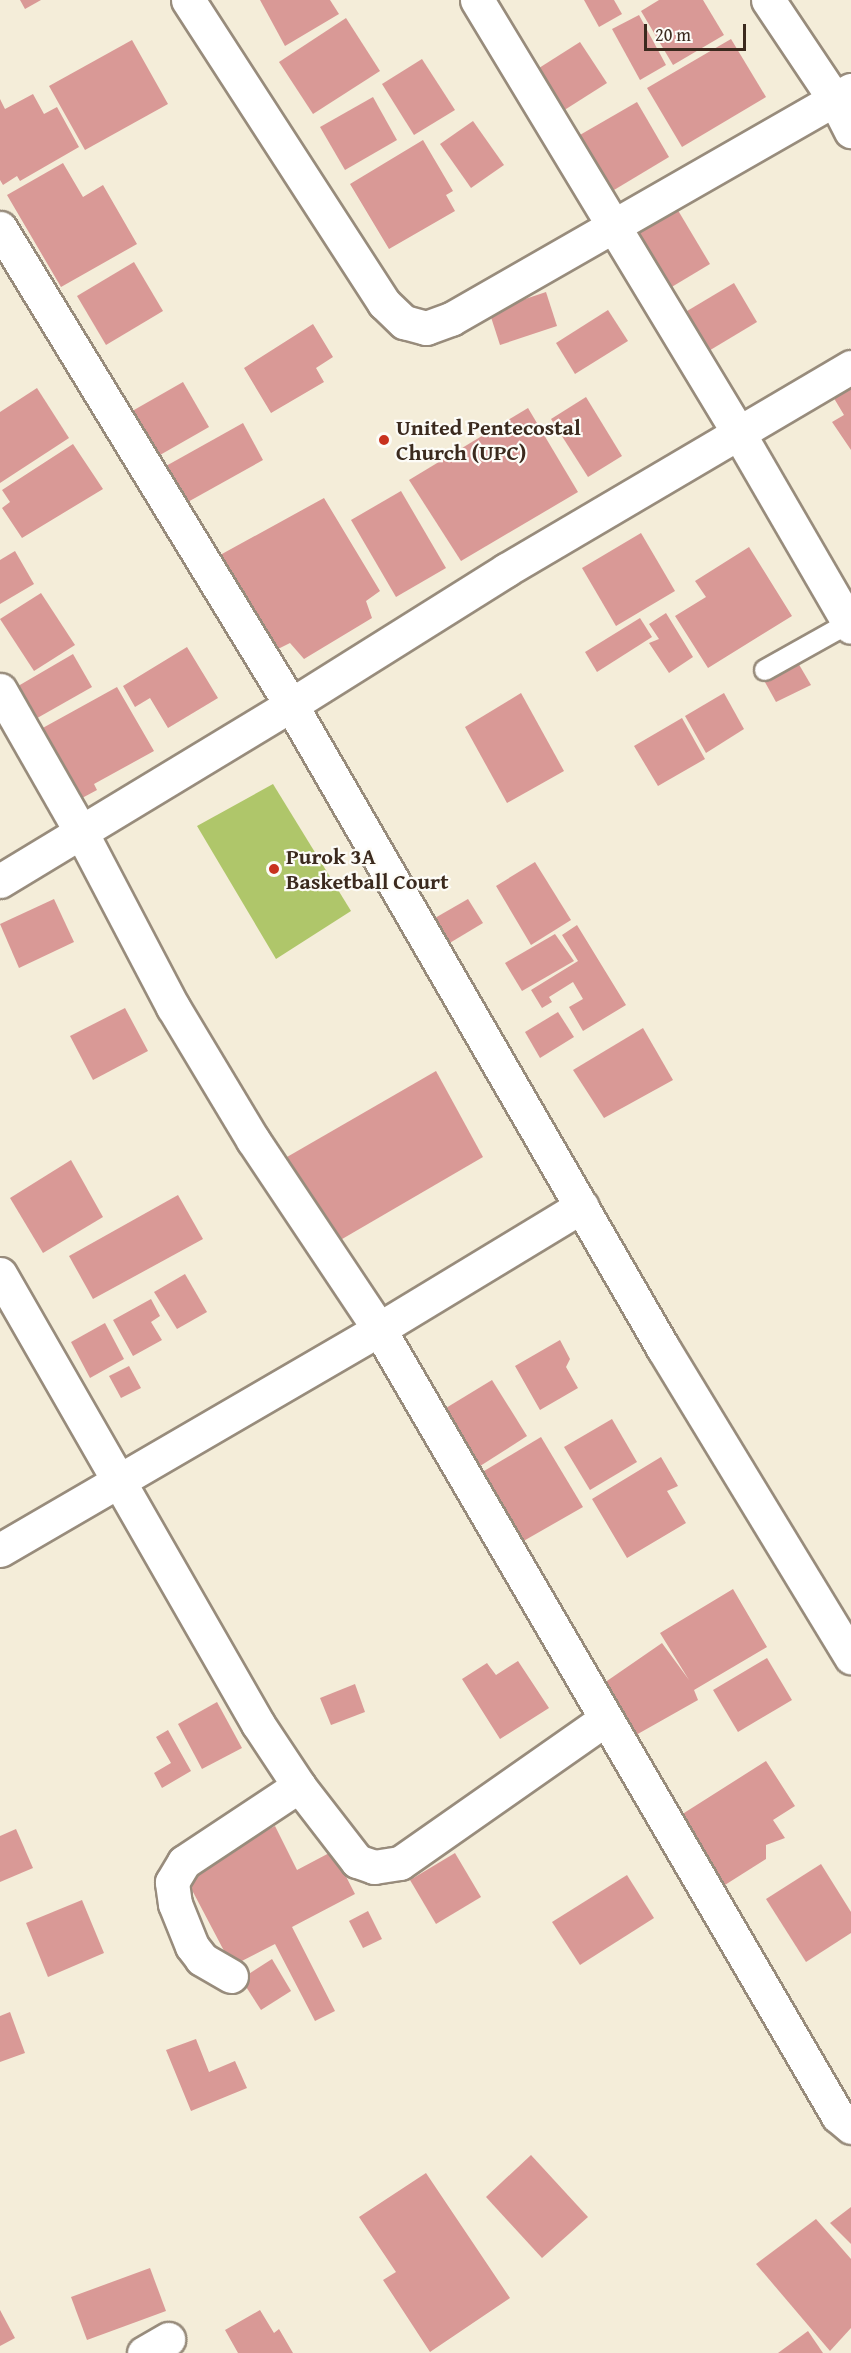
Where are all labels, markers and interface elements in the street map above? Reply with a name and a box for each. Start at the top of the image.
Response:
scale bar [647,12,749,50]
text: 20 m [655,21,691,48]
place label: United Pentecostal Church (UPC) [396,414,581,466]
marker: United Pentecostal Church (UPC) [377,433,391,447]
place label: Purok 3A Basketball Court [286,843,449,894]
marker: Purok 3A Basketball Court [267,862,281,876]

